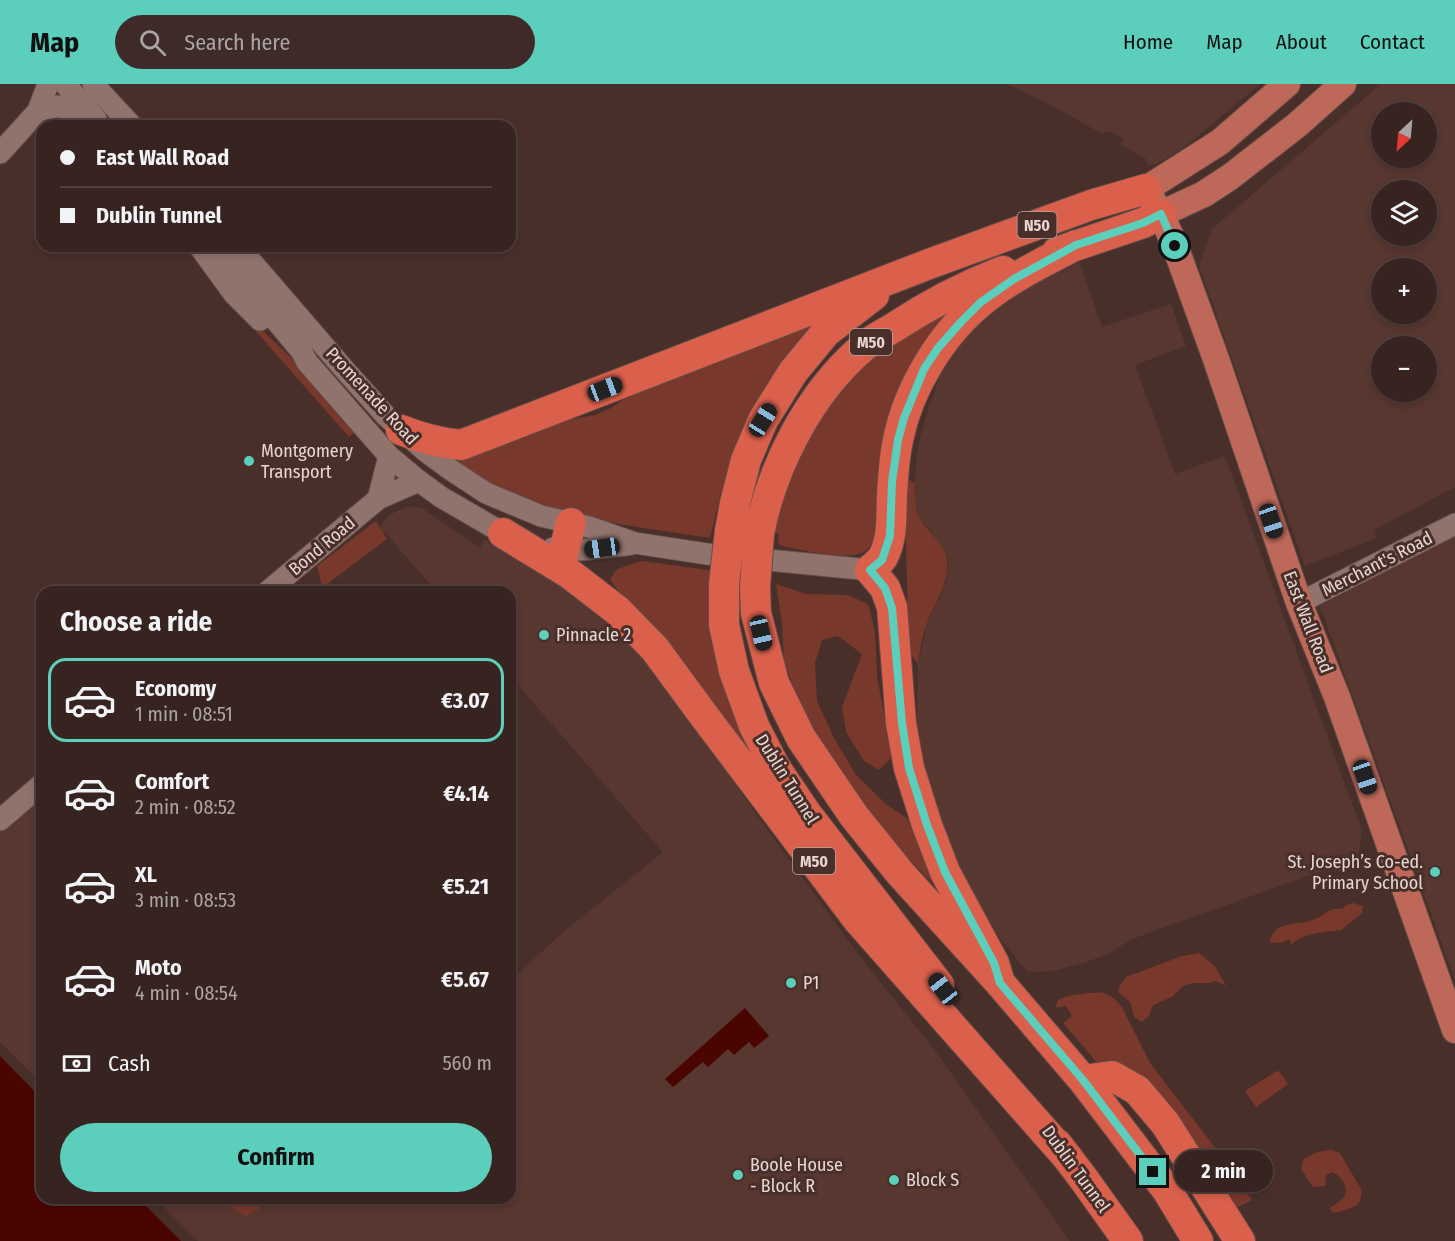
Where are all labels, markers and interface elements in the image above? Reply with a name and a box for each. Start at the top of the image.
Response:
search box [115,15,535,69]
text: Map [30,26,79,59]
icon: search [136,26,169,59]
text: Search here [184,29,290,56]
text: Home [1123,29,1173,55]
text: Map [1206,29,1243,55]
text: About [1276,29,1327,55]
text: Contact [1360,29,1425,55]
north arrow [1371,102,1437,168]
map controls [1371,102,1437,402]
text: East Wall Road [96,144,229,171]
button: layers [1371,180,1437,246]
text: Dublin Tunnel [96,202,222,229]
road number: N50 [1018,212,1056,238]
route start [1161,232,1188,259]
button: + [1371,258,1437,324]
road number: M50 [850,329,892,355]
button: − [1371,336,1437,402]
street label: Promenade Road [321,343,423,449]
car [585,374,625,404]
car [746,400,780,440]
place label: Montgomery Transport [261,440,353,483]
marker: Montgomery Transport [242,454,256,468]
car [1257,501,1285,541]
street label: Bond Road [284,512,360,580]
street label: Merchant's Road [1318,527,1436,601]
car [583,537,621,559]
street label: East Wall Road [1278,568,1338,676]
text: Choose a ride [60,606,212,638]
car [748,613,774,653]
place label: Pinnacle 2 [556,624,631,646]
marker: Pinnacle 2 [537,628,551,642]
icon: car [63,673,117,727]
text: Economy [135,675,216,702]
text: €3.07 [441,687,489,714]
text: 1 min · 08:51 [135,702,233,726]
street label: Dublin Tunnel [751,730,824,828]
car [1351,757,1379,797]
icon: car [63,766,117,820]
text: Comfort [135,768,209,795]
text: €4.14 [443,780,489,807]
text: 2 min · 08:52 [135,795,236,819]
road number: M50 [793,848,835,874]
place label: St. Joseph’s Co-ed. Primary School [1287,851,1423,894]
icon: car [63,859,117,913]
text: XL [135,861,157,888]
marker: St. Joseph’s Co-ed. Primary School [1428,865,1442,879]
text: €5.21 [442,873,489,900]
text: 3 min · 08:53 [135,888,236,912]
icon: car [63,952,117,1006]
text: Moto [135,954,182,981]
text: €5.67 [441,966,489,993]
car [925,969,961,1009]
place label: P1 [803,972,819,994]
marker: P1 [784,976,798,990]
text: 4 min · 08:54 [135,981,238,1005]
icon: cash [60,1047,93,1080]
text: Cash [108,1050,151,1077]
text: 560 m [442,1051,492,1075]
street label: Dublin Tunnel [1037,1121,1115,1217]
button: Confirm [60,1123,492,1192]
callout: 2 min [1174,1151,1273,1193]
place label: Boole House - Block R [750,1154,843,1197]
route end [1139,1158,1166,1185]
text: 2 min [1201,1159,1246,1183]
marker: Boole House - Block R [731,1168,745,1182]
place label: Block S [906,1169,959,1191]
marker: Block S [887,1173,901,1187]

